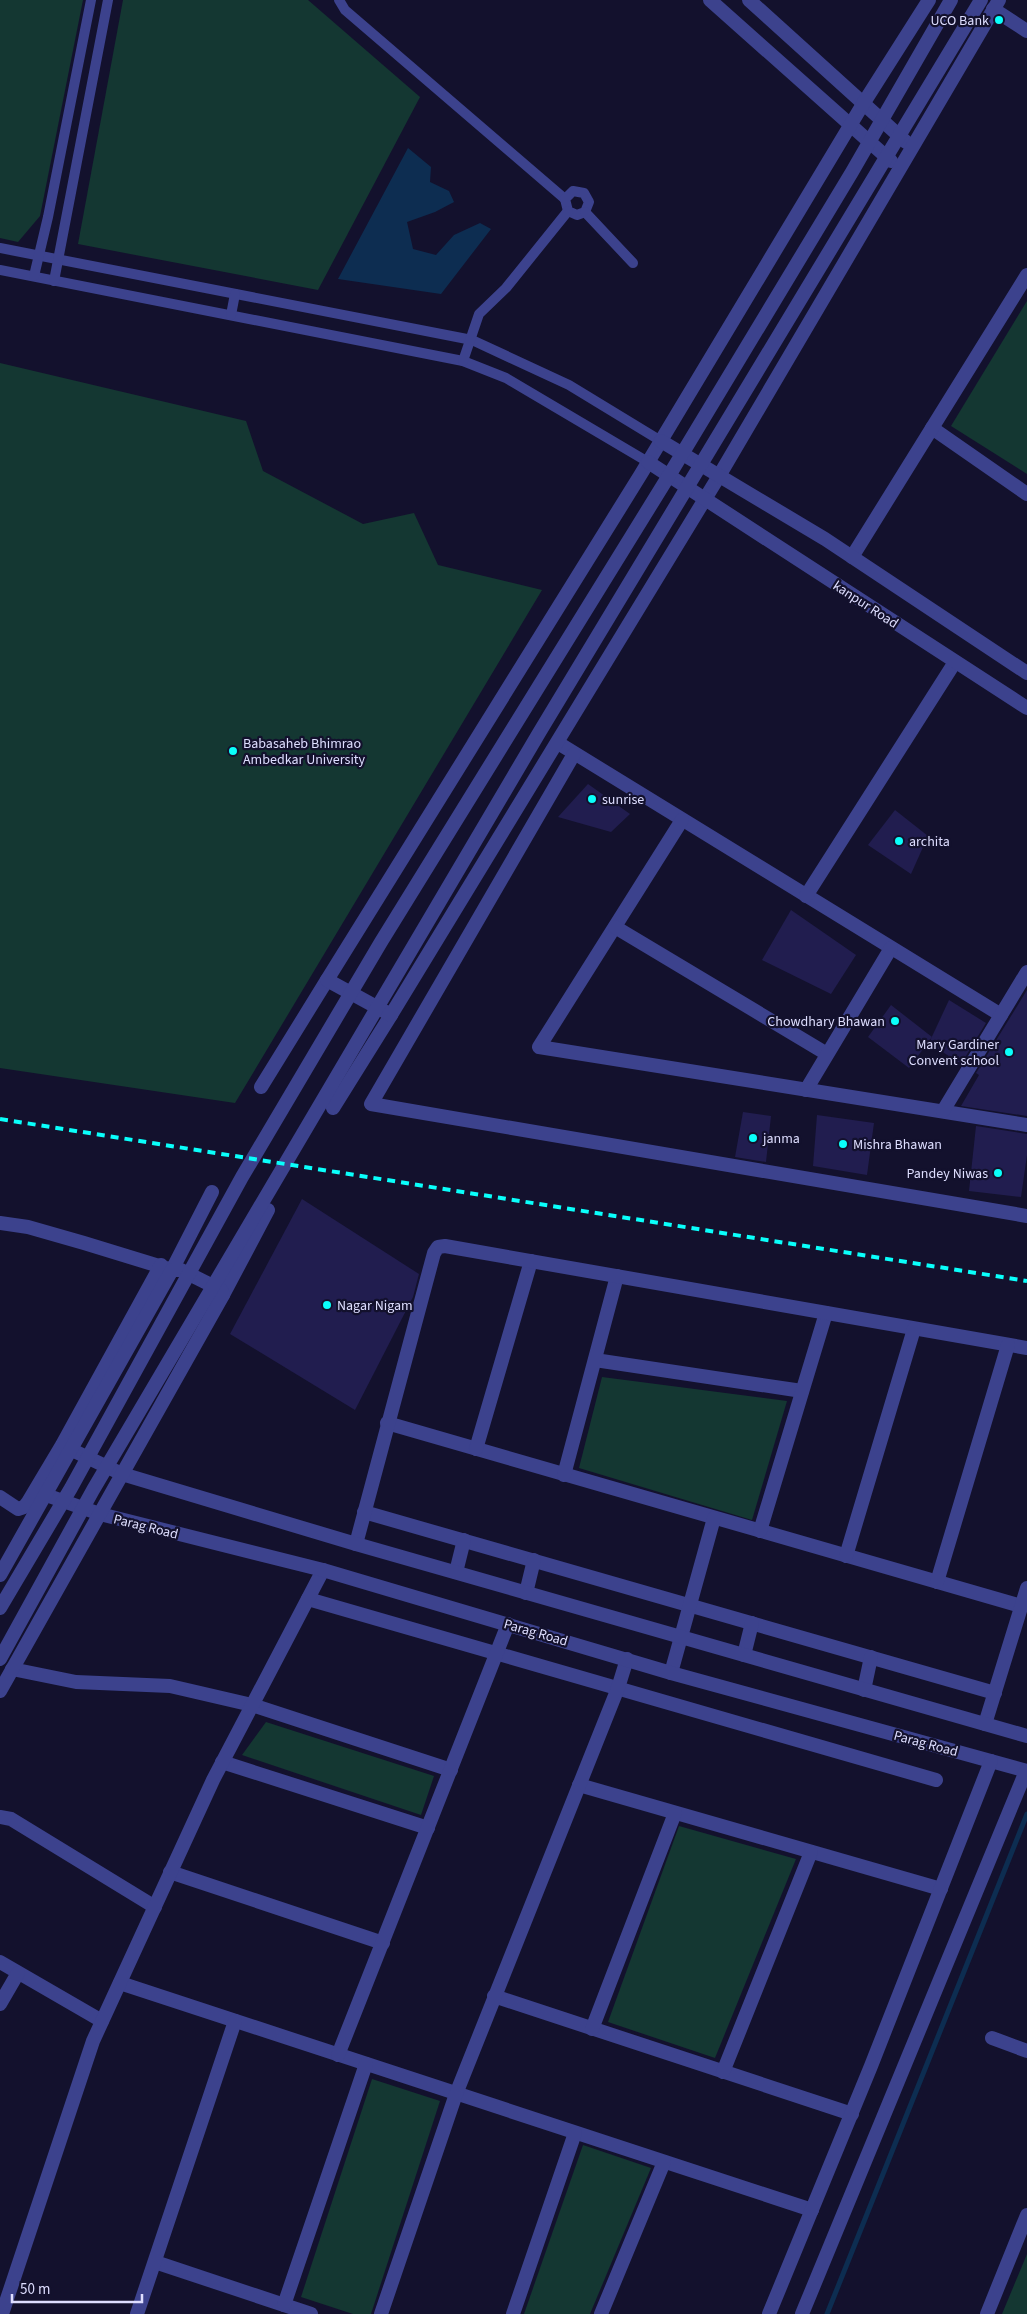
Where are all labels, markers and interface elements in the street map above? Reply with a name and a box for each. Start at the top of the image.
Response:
place label: UCO Bank [930,11,989,31]
marker: UCO Bank [993,14,1005,26]
street label: kanpur Road [829,576,902,634]
place label: Babasaheb Bhimrao Ambedkar University [243,734,366,770]
marker: Babasaheb Bhimrao Ambedkar University [227,745,239,757]
place label: sunrise [602,790,644,810]
marker: sunrise [586,793,598,805]
place label: archita [909,832,950,852]
marker: archita [893,835,905,847]
place label: Chowdhary Bhawan [767,1012,885,1032]
marker: Chowdhary Bhawan [889,1015,901,1027]
place label: Mary Gardiner Convent school [909,1035,999,1071]
marker: Mary Gardiner Convent school [1003,1046,1015,1058]
place label: janma [762,1129,800,1149]
marker: janma [747,1132,759,1144]
place label: Mishra Bhawan [853,1135,942,1155]
marker: Mishra Bhawan [837,1138,849,1150]
place label: Pandey Niwas [906,1164,988,1184]
marker: Pandey Niwas [992,1167,1004,1179]
place label: Nagar Nigam [337,1296,413,1316]
marker: Nagar Nigam [321,1299,333,1311]
street label: Parag Road [111,1509,180,1545]
street label: Parag Road [501,1614,570,1652]
street label: Parag Road [891,1726,960,1762]
scale bar [12,2272,142,2304]
text: 50 m [20,2279,50,2300]

